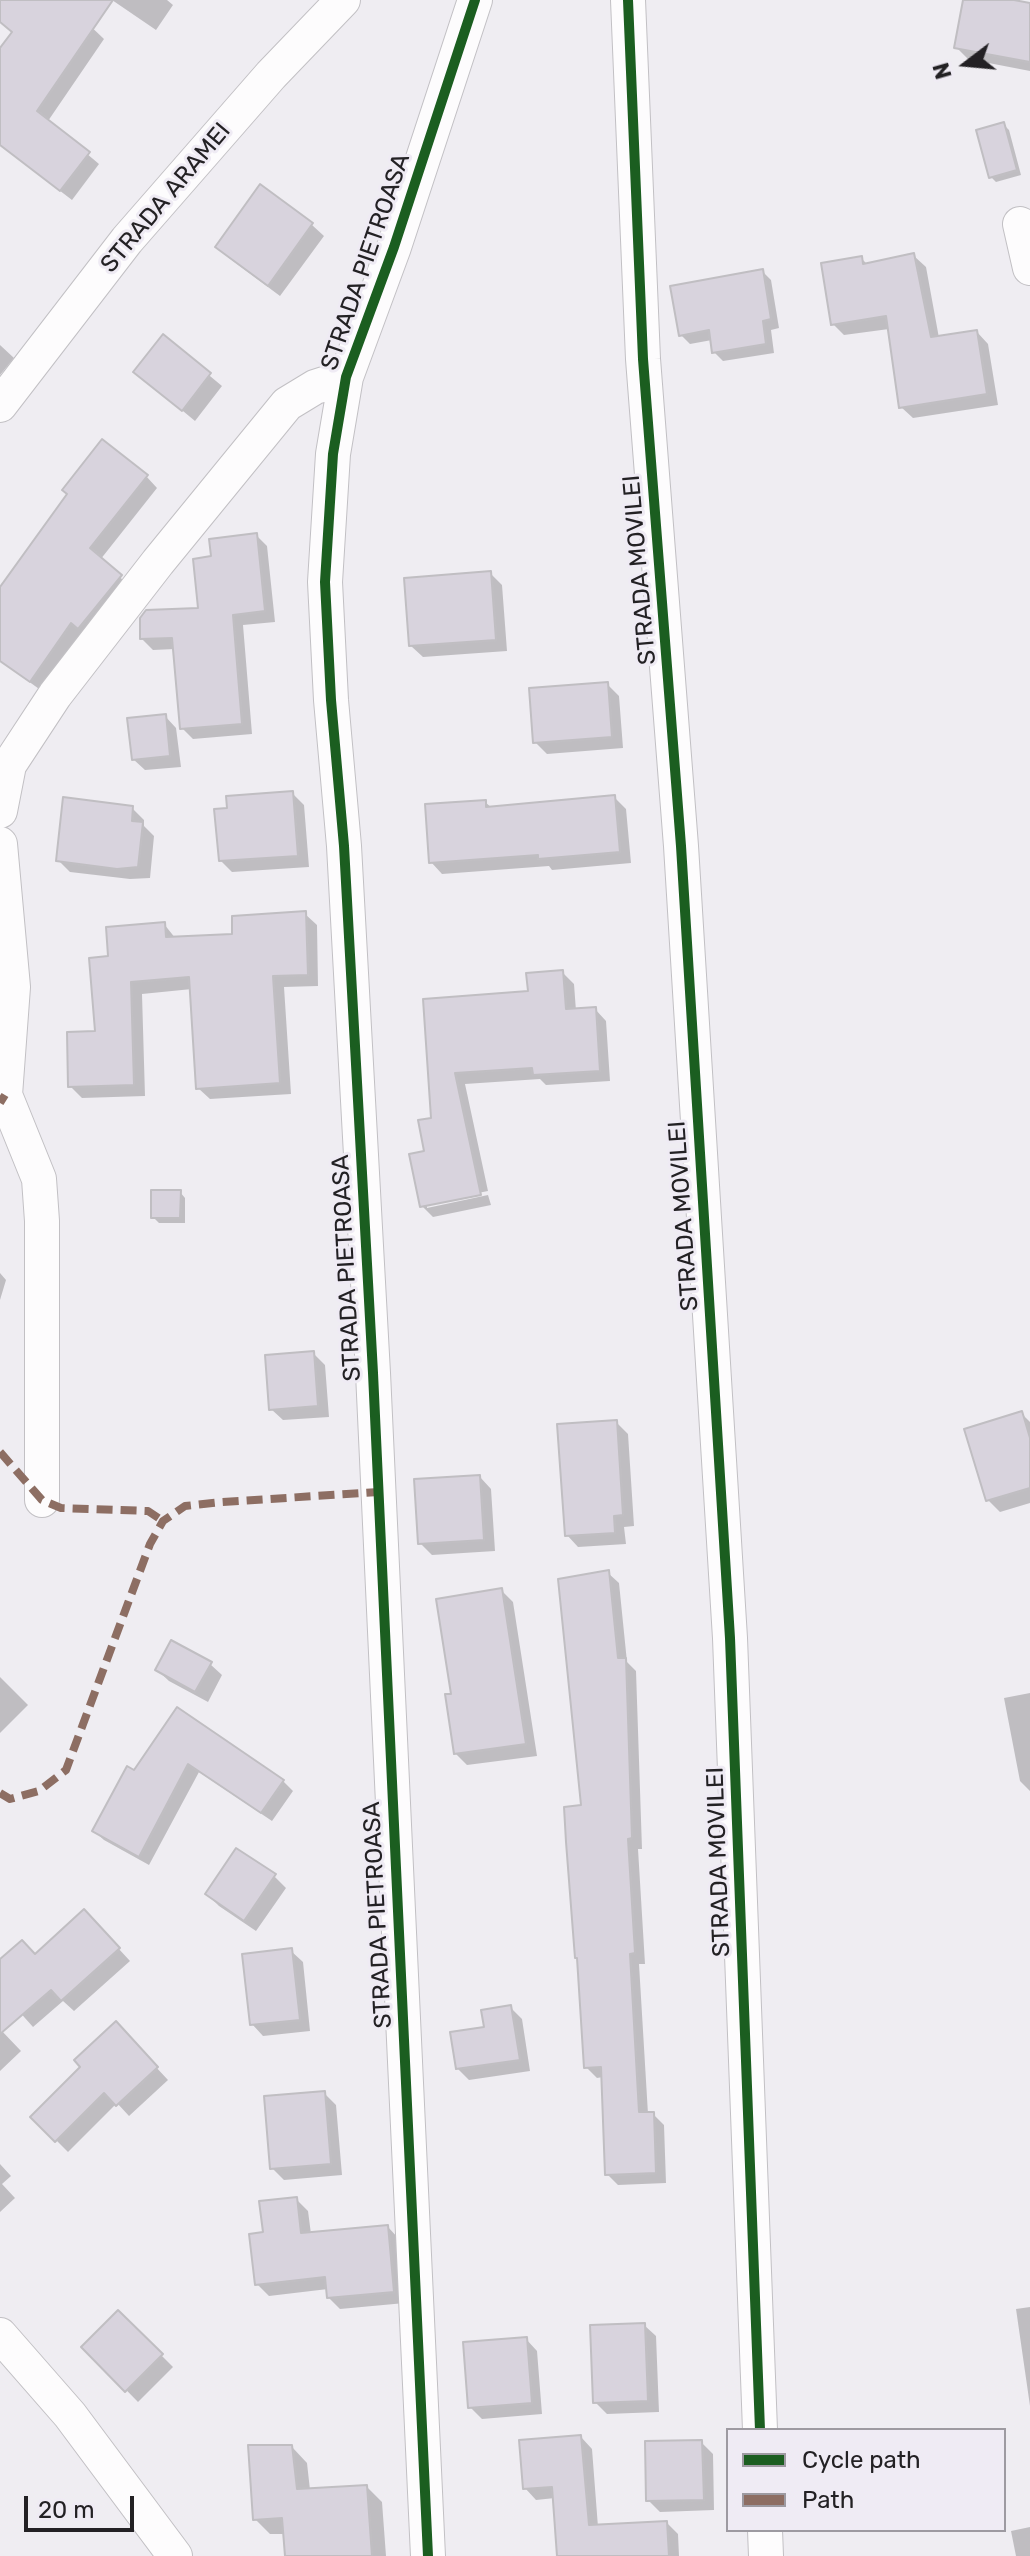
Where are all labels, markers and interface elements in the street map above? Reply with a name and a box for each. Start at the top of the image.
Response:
north arrow [926,24,1006,104]
text: N [927,59,958,82]
street label: STRADA ARAMEI [95,117,237,279]
street label: STRADA PIETROASA [315,150,417,374]
street label: STRADA MOVILEI [617,474,663,666]
street label: STRADA MOVILEI [663,1120,705,1312]
street label: STRADA PIETROASA [327,1154,367,1382]
street label: STRADA MOVILEI [701,1766,737,1958]
street label: STRADA PIETROASA [358,1801,398,2029]
legend [726,2428,1006,2532]
text: Cycle path [802,2446,921,2474]
scale bar [28,2480,138,2530]
text: Path [802,2486,854,2514]
text: 20 m [38,2496,95,2524]

